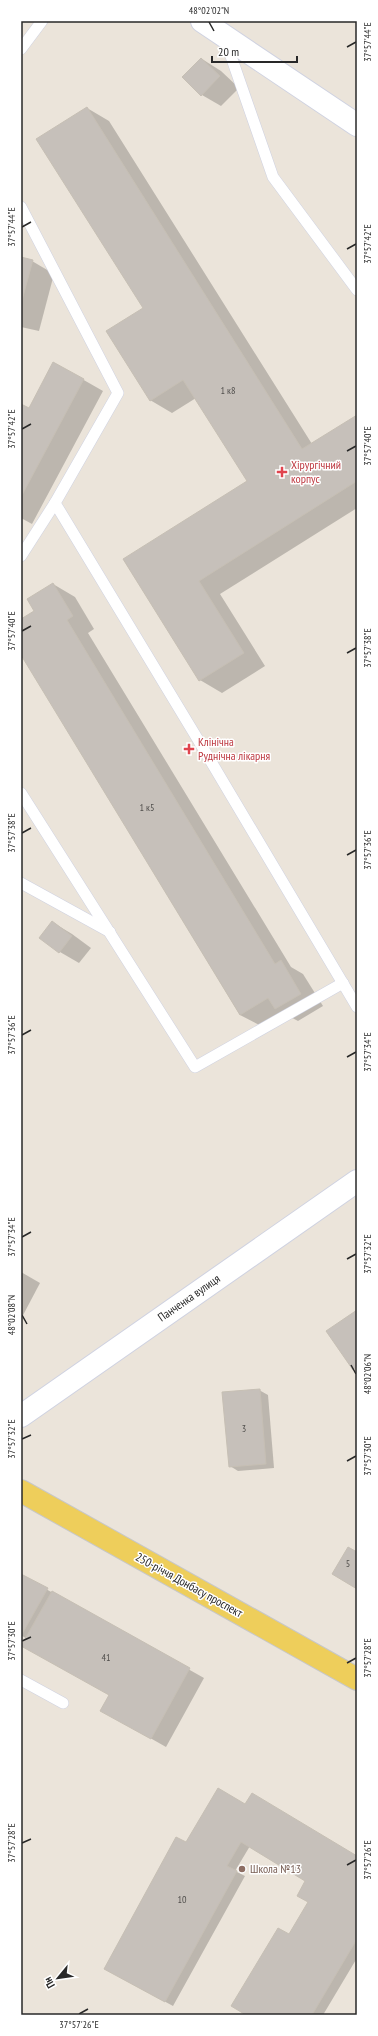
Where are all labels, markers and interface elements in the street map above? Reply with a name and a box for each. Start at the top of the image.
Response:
text: 48°02'02"N [189,4,229,17]
text: 37°57'44"E [361,22,374,62]
scale bar [212,38,297,64]
text: 20 m [218,44,239,59]
text: 37°57'44"E [5,207,18,247]
text: 37°57'42"E [361,224,374,264]
house number: 1 к8 [221,384,236,397]
text: 37°57'42"E [5,409,18,449]
text: 37°57'40"E [361,426,374,466]
place label: Хірургічний корпус [291,457,341,486]
marker: Хірургічний корпус [276,466,288,478]
text: 37°57'40"E [5,611,18,651]
text: 37°57'38"E [361,628,374,668]
place label: Клінічна Руднічна лікарня [198,734,271,763]
marker: Клінічна Руднічна лікарня [183,743,195,755]
house number: 1 к5 [140,801,155,814]
text: 37°57'38"E [5,813,18,853]
text: 37°57'36"E [361,830,374,870]
text: 37°57'36"E [5,1015,18,1055]
text: 37°57'34"E [361,1032,374,1072]
text: 37°57'34"E [5,1217,18,1257]
text: 37°57'32"E [361,1234,374,1274]
street label: Панченка вулиця [155,1270,223,1325]
text: 48°02'08"N [5,1295,18,1335]
text: 48°02'06"N [361,1354,374,1394]
text: 37°57'32"E [5,1419,18,1459]
house number: 3 [242,1422,246,1435]
text: 37°57'30"E [361,1436,374,1476]
street label: 250-річчя Донбасу проспект [133,1549,245,1620]
house number: 5 [346,1557,350,1570]
text: 37°57'30"E [5,1621,18,1661]
text: 37°57'28"E [361,1638,374,1678]
house number: 41 [102,1651,111,1664]
text: 37°57'28"E [5,1823,18,1863]
text: 37°57'26"E [361,1840,374,1880]
place label: Школа №13 [250,1861,301,1876]
marker: Школа №13 [237,1864,247,1874]
house number: 10 [178,1893,187,1906]
north arrow [38,1958,78,1998]
text: Пн [40,1975,58,1991]
text: 37°57'26"E [59,2018,99,2031]

